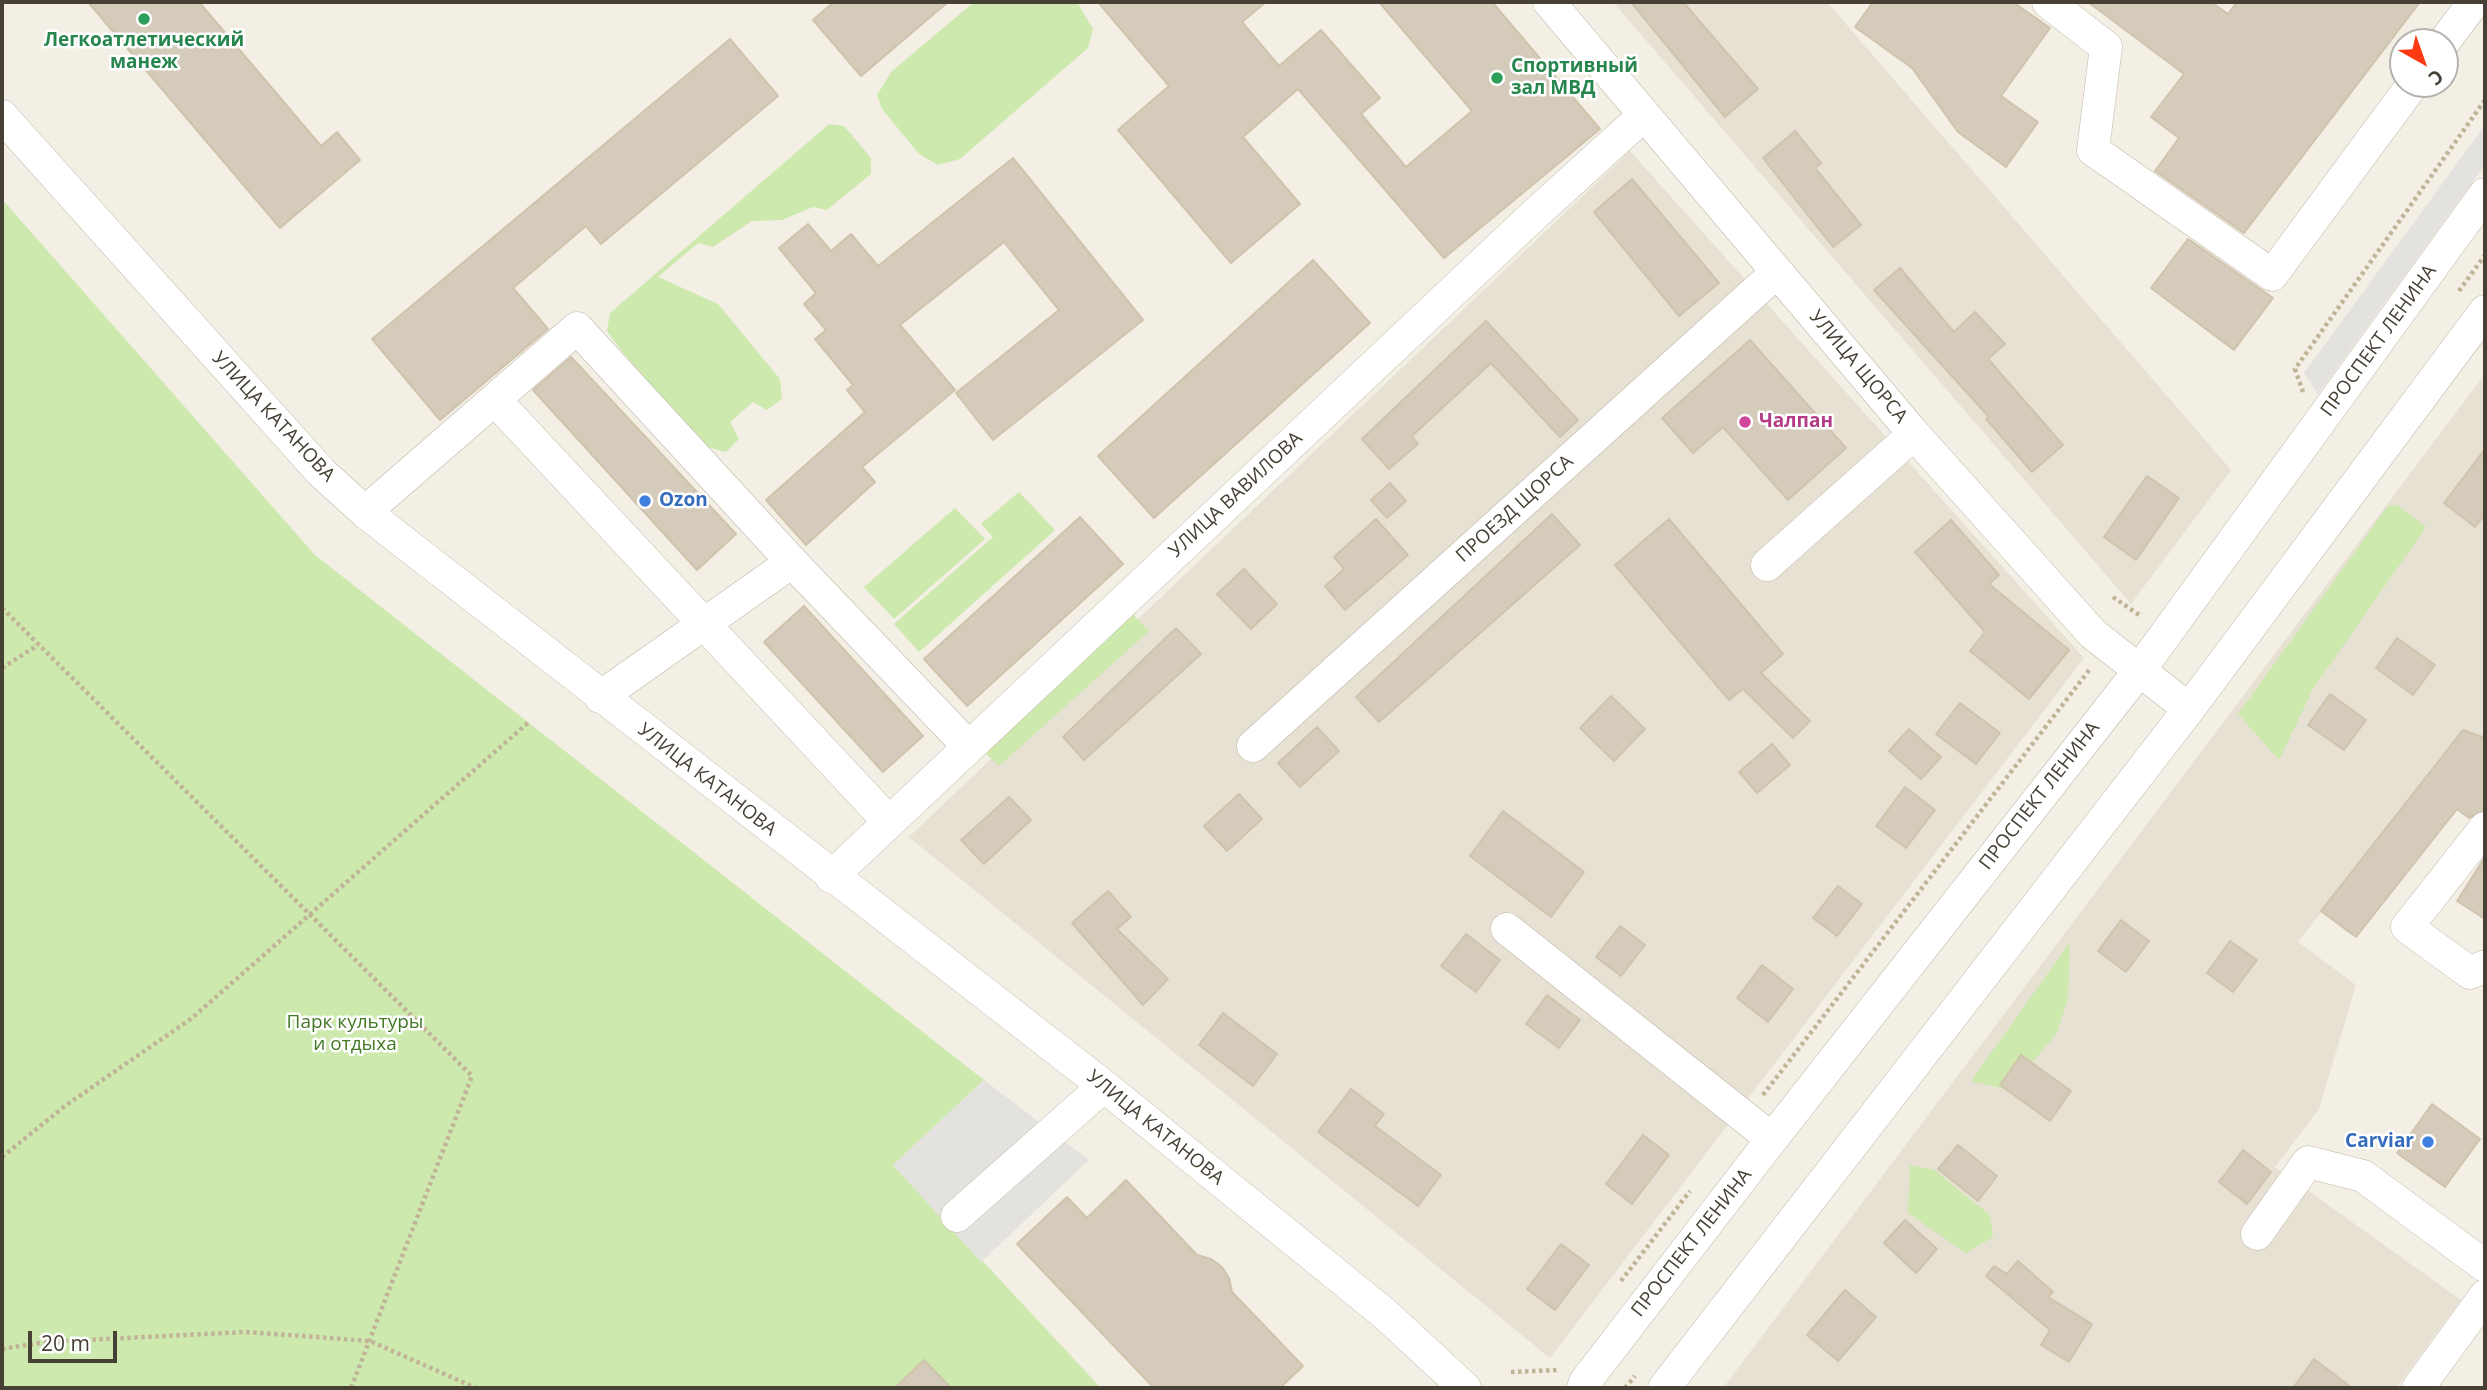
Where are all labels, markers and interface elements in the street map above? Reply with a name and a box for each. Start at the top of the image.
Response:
marker: Легкоатлетический манеж [136,11,152,27]
north arrow [2389,28,2459,98]
place label: Легкоатлетический манеж [44,30,244,74]
place label: Спортивный зал МВД [1511,56,1638,100]
text: С [2423,64,2449,91]
marker: Спортивный зал МВД [1489,70,1505,86]
street label: ПРОСПЕКТ ЛЕНИНА [2316,261,2442,421]
street label: УЛИЦА ЩОРСА [1804,306,1912,428]
street label: УЛИЦА КАТАНОВА [207,347,339,487]
place label: Чалпан [1759,411,1833,433]
marker: Чалпан [1737,414,1753,430]
street label: УЛИЦА ВАВИЛОВА [1165,427,1307,563]
street label: ПРОЕЗД ЩОРСА [1452,451,1578,567]
place label: Ozon [659,490,708,512]
marker: Ozon [637,493,653,509]
street label: ПРОСПЕКТ ЛЕНИНА [1975,717,2105,875]
street label: УЛИЦА КАТАНОВА [633,719,781,841]
park label: Парк культуры и отдыха [287,1012,423,1056]
street label: УЛИЦА КАТАНОВА [1082,1066,1228,1190]
place label: Carviar [2345,1131,2414,1153]
marker: Carviar [2420,1134,2436,1150]
street label: ПРОСПЕКТ ЛЕНИНА [1627,1164,1757,1322]
scale bar [32,1316,121,1360]
text: 20 m [41,1329,90,1357]

